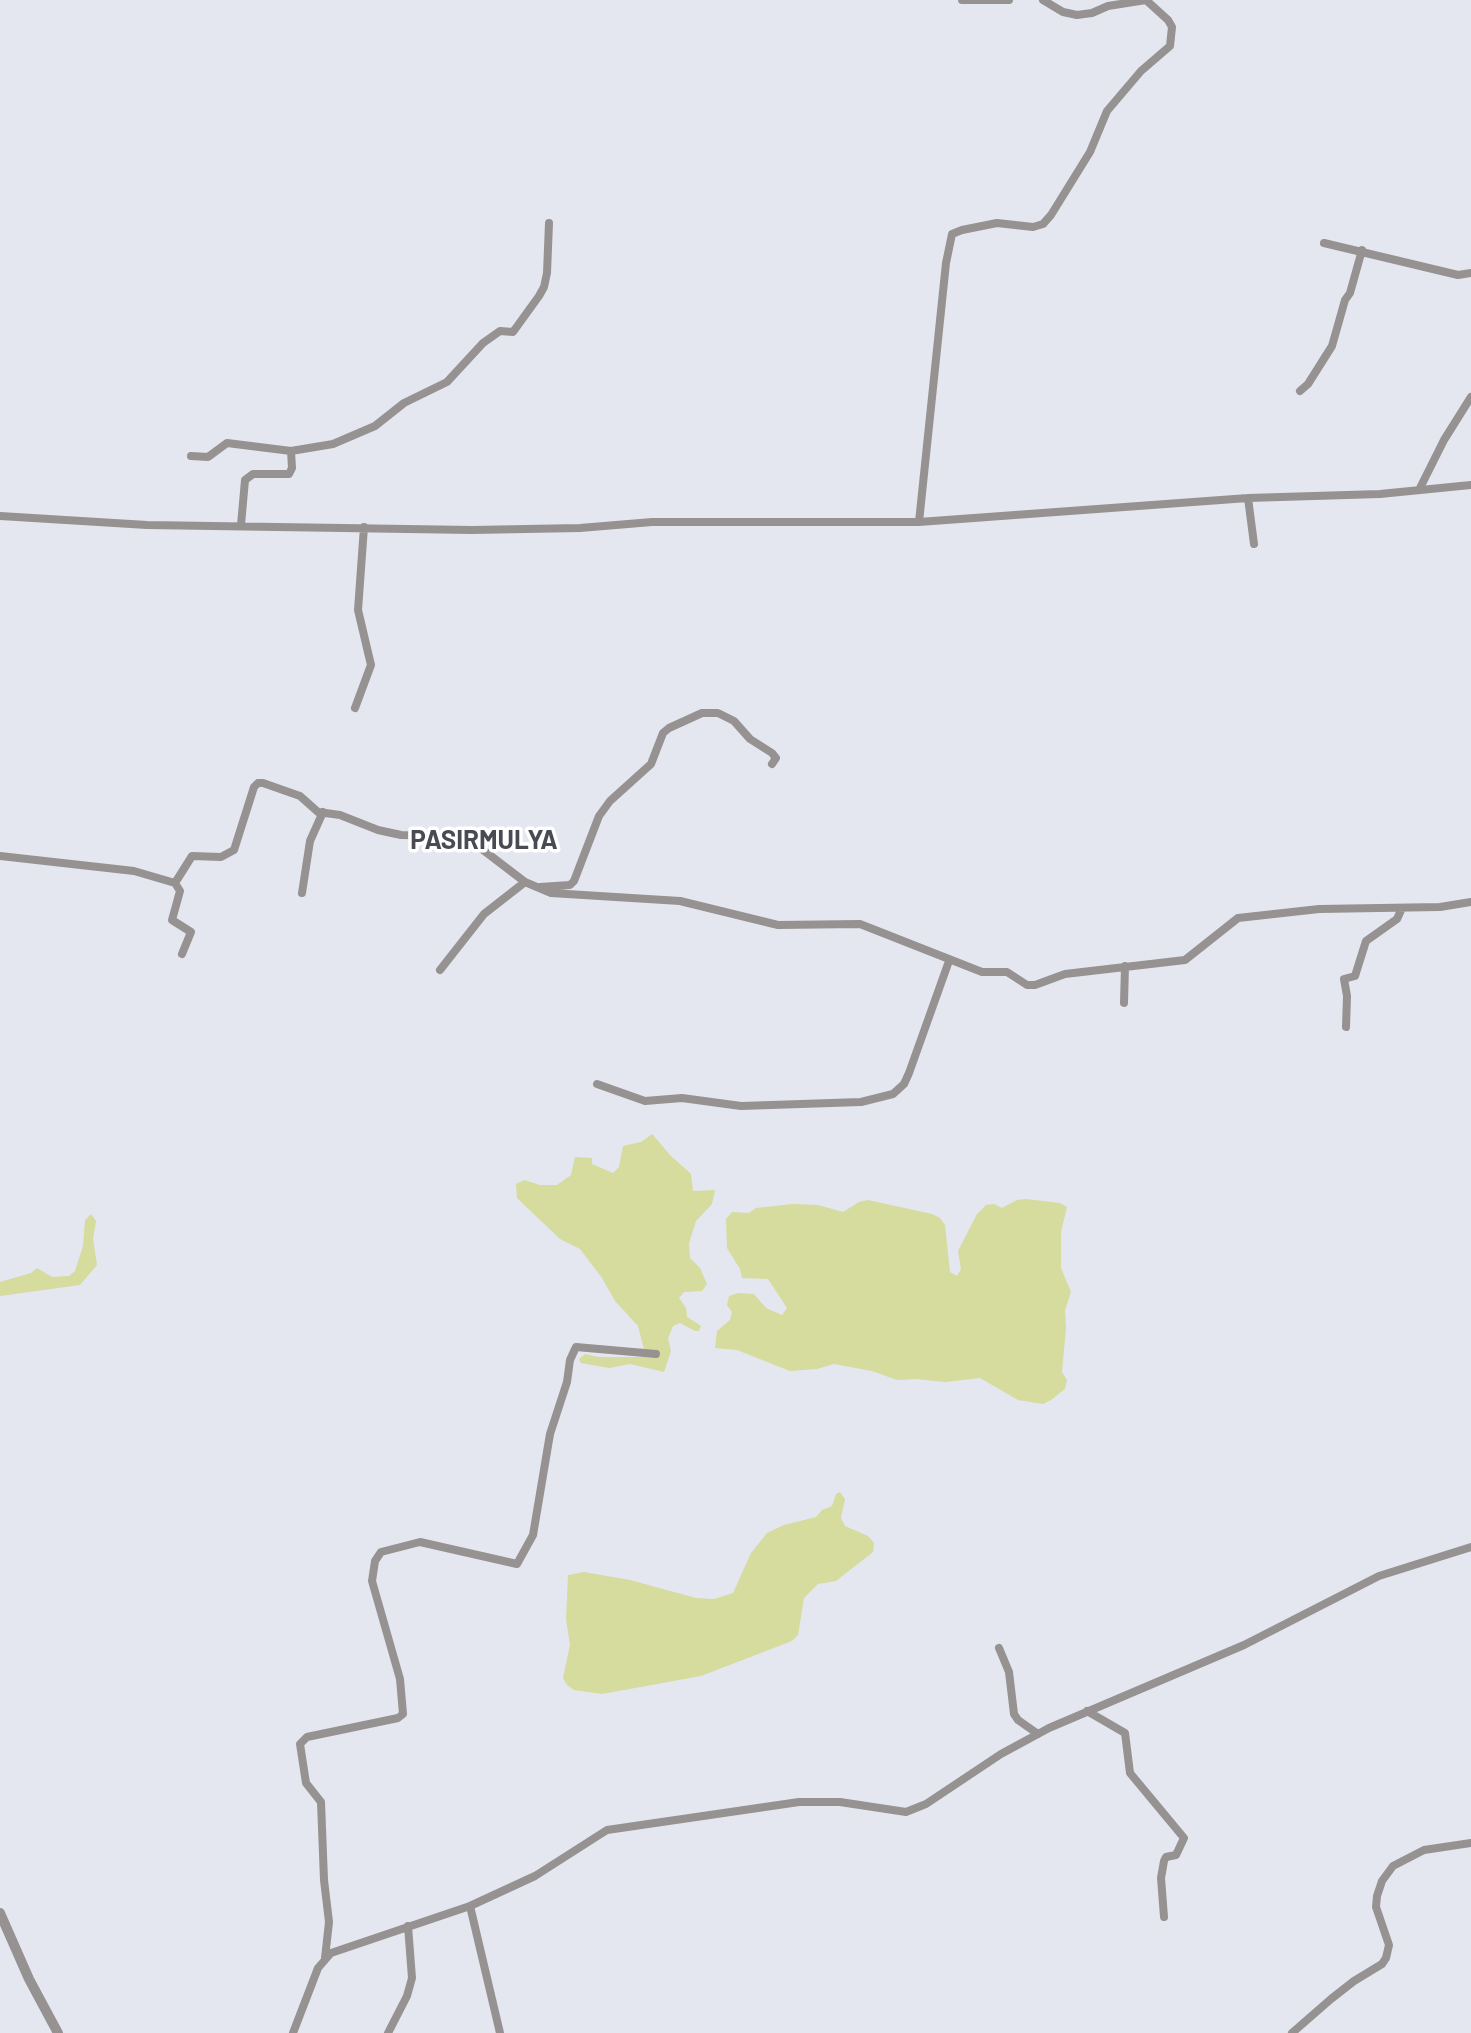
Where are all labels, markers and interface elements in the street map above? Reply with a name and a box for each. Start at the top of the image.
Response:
district label: PASIRMULYA [410,824,558,856]

